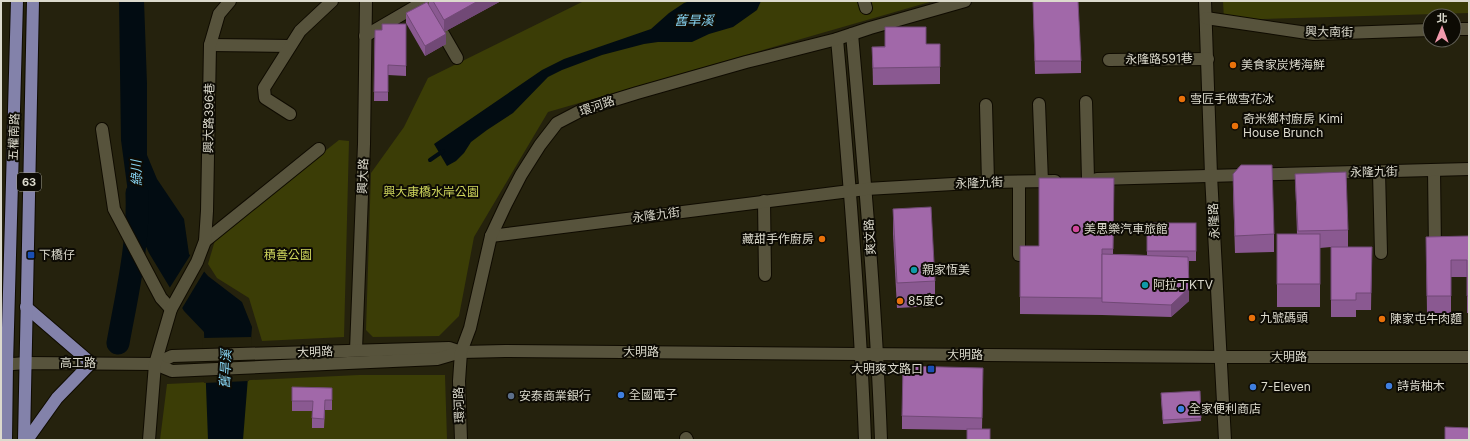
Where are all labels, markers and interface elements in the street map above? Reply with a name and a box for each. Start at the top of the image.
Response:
north arrow [1422,8,1462,48]
text: 北 [1437,11,1448,25]
water label: 舊旱溪 [674,12,715,28]
street label: 興大南街 [1305,24,1353,39]
street label: 永隆路591巷 [1125,50,1193,67]
place label: 美食家炭烤海鮮 [1241,57,1325,72]
marker: 美食家炭烤海鮮 [1228,60,1238,70]
street label: 興大路396巷 [200,83,217,153]
place label: 雪匠手做雪花冰 [1190,91,1274,106]
street label: 環河路 [577,93,616,118]
marker: 雪匠手做雪花冰 [1177,94,1187,104]
place label: 奇米鄉村廚房 Kimi House Brunch [1243,111,1343,140]
street label: 五權南路 [5,113,22,161]
marker: 奇米鄉村廚房 Kimi House Brunch [1230,121,1240,131]
water label: 綠川 [127,158,144,186]
street label: 興大路 [354,158,371,194]
street label: 永隆九街 [1350,164,1398,179]
road number: 63 [17,173,41,191]
street label: 永隆九街 [955,174,1003,191]
park label: 興大康橋水岸公園 [383,184,479,199]
street label: 永隆路 [1205,203,1222,239]
street label: 永隆九街 [631,204,681,225]
street label: 爽文路 [861,219,878,256]
place label: 美思樂汽車旅館 [1084,221,1168,236]
marker: 美思樂汽車旅館 [1071,224,1081,234]
place label: 藏甜手作廚房 [742,231,814,246]
marker: 藏甜手作廚房 [817,234,827,244]
place label: 下橋仔 [39,247,75,262]
park label: 積善公園 [264,247,312,262]
marker: 下橋仔 [26,250,36,260]
place label: 親家恆美 [922,262,970,277]
marker: 親家恆美 [909,265,919,275]
place label: 阿拉丁KTV [1153,277,1213,292]
marker: 阿拉丁KTV [1140,280,1150,290]
place label: 85度C [908,293,944,308]
marker: 85度C [895,296,905,306]
place label: 九號碼頭 [1260,310,1308,325]
place label: 陳家屯牛肉麵 [1390,311,1462,326]
marker: 九號碼頭 [1247,313,1257,323]
marker: 陳家屯牛肉麵 [1377,314,1387,324]
street label: 大明路 [297,343,333,360]
street label: 大明路 [623,344,659,359]
water label: 舊旱溪 [216,347,234,389]
street label: 大明路 [947,347,983,362]
street label: 大明路 [1271,349,1307,364]
street label: 高工路 [60,355,96,370]
place label: 大明爽文路口 [851,361,923,376]
marker: 大明爽文路口 [926,364,936,374]
place label: 詩肯柚木 [1397,378,1445,393]
place label: 7-Eleven [1261,379,1311,394]
marker: 詩肯柚木 [1384,381,1394,391]
marker: 7-Eleven [1248,382,1258,392]
street label: 環河路 [450,387,467,423]
place label: 全國電子 [629,387,677,402]
place label: 安泰商業銀行 [519,388,591,403]
marker: 全國電子 [616,390,626,400]
marker: 安泰商業銀行 [506,391,516,401]
place label: 全家便利商店 [1189,401,1261,416]
marker: 全家便利商店 [1176,404,1186,414]

